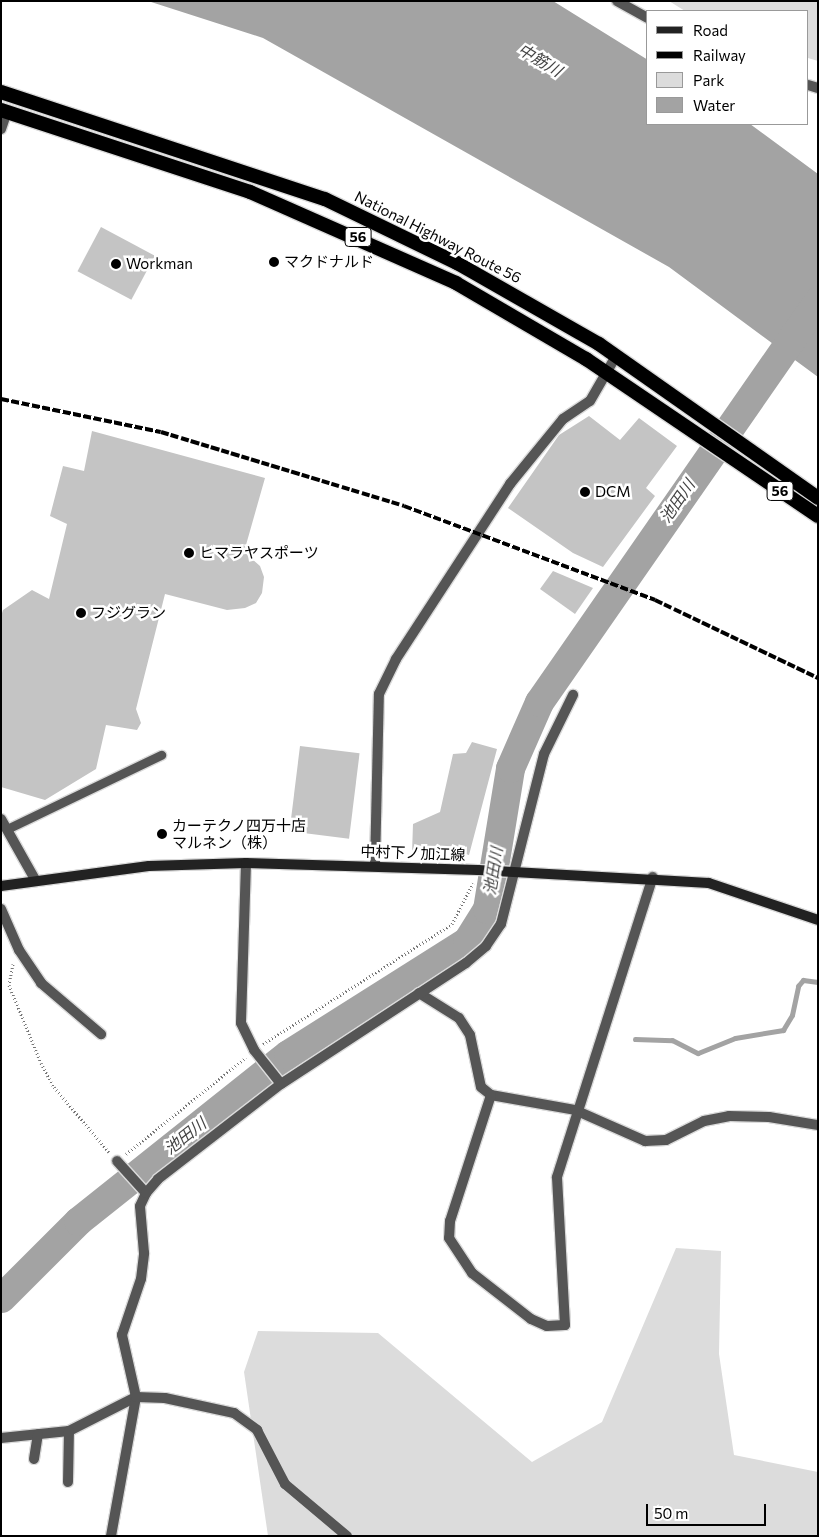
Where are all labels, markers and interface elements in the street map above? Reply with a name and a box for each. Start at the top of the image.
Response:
legend [646,10,809,125]
text: Road [693,21,728,39]
water label: 中筋川 [514,39,566,81]
text: Railway [693,46,746,64]
text: Park [693,71,724,89]
text: Water [693,96,735,114]
street label: National Highway Route 56 [352,187,524,287]
road number: 56 [344,226,372,248]
place label: マクドナルド [284,253,374,271]
place label: Workman [126,255,193,273]
marker: マクドナルド [268,256,280,268]
marker: Workman [110,258,122,270]
water label: 池田川 [655,476,699,526]
road number: 56 [766,480,794,502]
place label: DCM [595,483,631,501]
marker: DCM [579,486,591,498]
place label: ヒマラヤスポーツ [199,544,319,562]
marker: ヒマラヤスポーツ [183,547,195,559]
place label: フジグラン [91,604,166,622]
marker: フジグラン [75,607,87,619]
place label: カーテクノ四万十店 マルネン（株） [172,816,307,851]
marker: カーテクノ四万十店 マルネン（株） [156,828,168,840]
street label: 中村下ノ加江線 [360,842,466,864]
water label: 池田川 [480,846,506,896]
water label: 池田川 [160,1114,210,1158]
scale bar [649,1494,769,1526]
text: 50 m [654,1504,688,1522]

